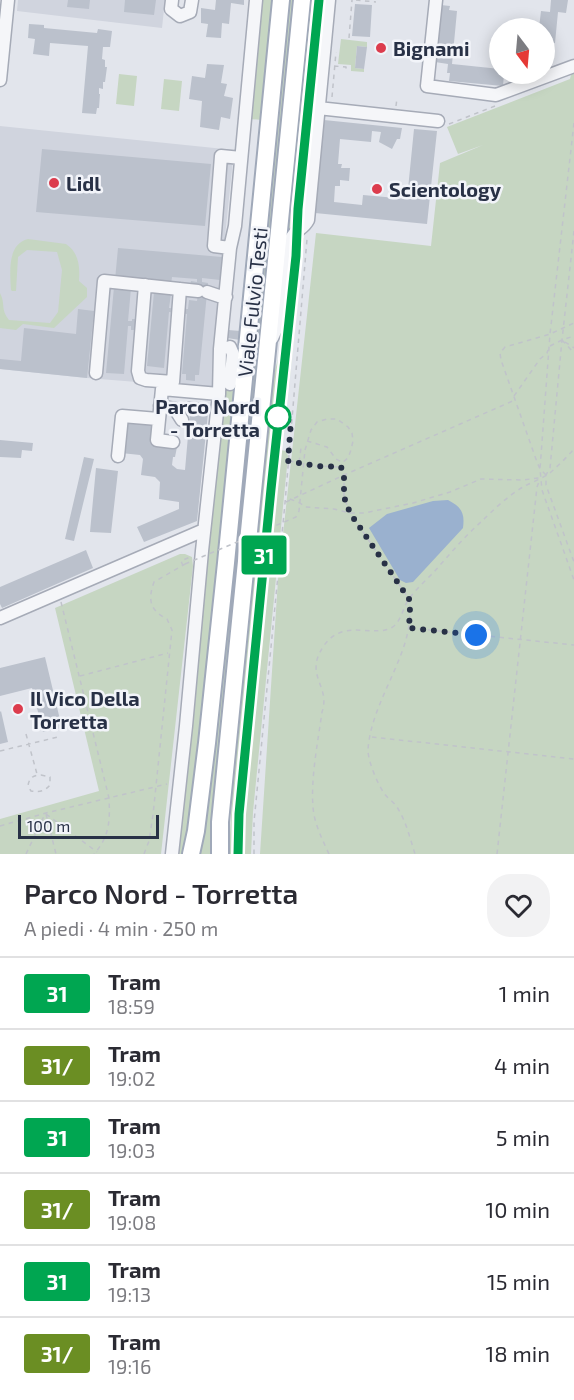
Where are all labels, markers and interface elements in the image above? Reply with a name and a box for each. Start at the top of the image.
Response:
north arrow [489,18,555,84]
map controls [489,18,555,84]
place label: Bignami [393,36,470,60]
marker: Bignami [374,41,388,55]
place label: Lidl [66,171,101,195]
marker: Lidl [47,176,61,190]
place label: Scientology [389,177,502,202]
marker: Scientology [370,182,384,196]
street label: Viale Fulvio Testi [232,226,272,378]
place label: Parco Nord - Torretta [155,394,260,441]
marker: Parco Nord - Torretta [265,404,291,430]
line badge: 31 [237,536,291,574]
text: 31 [254,543,274,568]
your location [461,620,491,650]
place label: Il Vico Della Torretta [30,686,140,733]
marker: Il Vico Della Torretta [11,702,25,716]
scale bar [18,812,159,840]
text: 100 m [27,816,70,835]
button: heart [487,874,550,937]
text: Parco Nord - Torretta [24,876,298,910]
text: A piedi · 4 min · 250 m [24,916,218,940]
text: Tram [108,968,161,994]
text: 1 min [499,980,550,1006]
text: 31 [47,981,67,1006]
text: 18:59 [108,994,155,1018]
text: Tram [108,1040,161,1066]
text: 4 min [494,1052,550,1078]
text: 31/ [41,1053,73,1078]
text: 19:02 [108,1066,155,1090]
text: Tram [108,1112,161,1138]
text: 5 min [496,1124,550,1150]
text: 31 [47,1125,67,1150]
text: 19:03 [108,1138,155,1162]
text: Tram [108,1184,161,1210]
text: 10 min [486,1196,550,1222]
text: 31/ [41,1197,73,1222]
text: 19:08 [108,1210,156,1234]
text: Tram [108,1256,161,1282]
text: 15 min [487,1268,550,1294]
text: 31 [47,1269,67,1294]
text: 19:13 [108,1282,151,1306]
text: Tram [108,1328,161,1354]
text: 18 min [485,1340,550,1366]
text: 31/ [41,1341,73,1366]
text: 19:16 [108,1354,152,1378]

